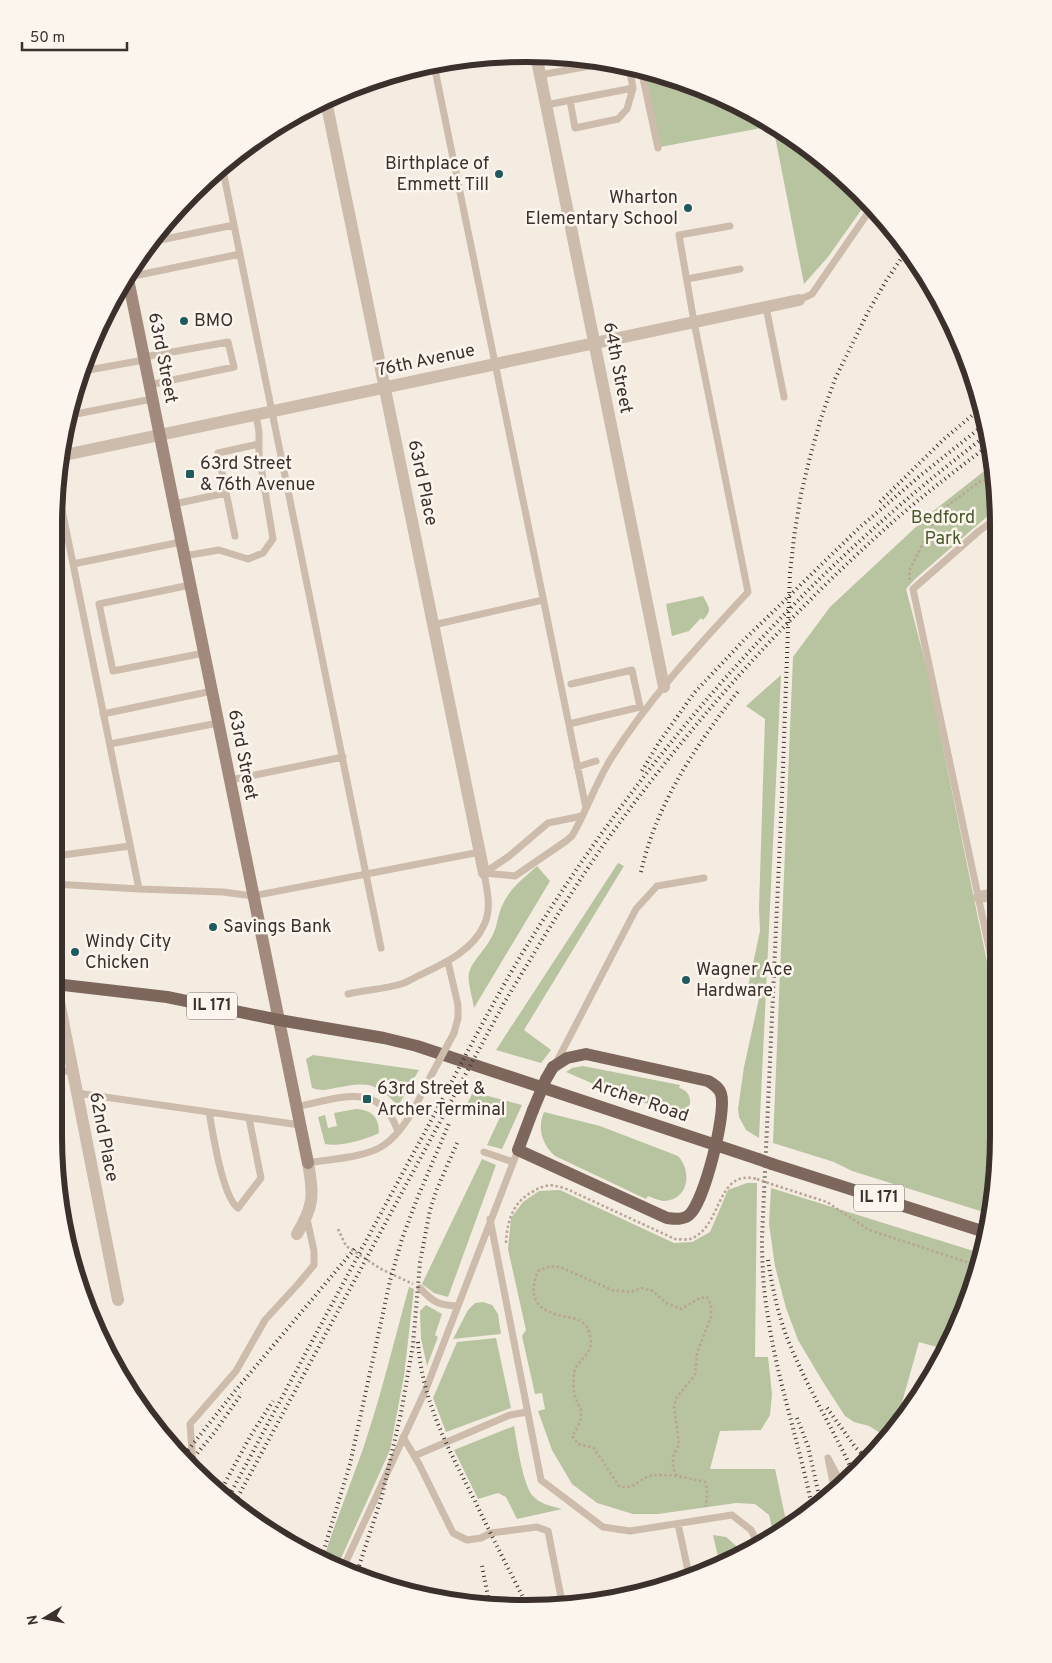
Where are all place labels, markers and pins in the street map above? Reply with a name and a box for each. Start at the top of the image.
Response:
place label: Birthplace of Emmett Till [385,153,489,197]
marker: Birthplace of Emmett Till [493,168,505,180]
place label: Wharton Elementary School [525,187,678,231]
marker: Wharton Elementary School [682,202,694,214]
place label: BMO [194,310,233,333]
marker: BMO [178,315,190,327]
place label: 63rd Street & 76th Avenue [200,453,315,497]
marker: 63rd Street & 76th Avenue [184,468,196,480]
place label: Savings Bank [223,916,332,939]
marker: Savings Bank [207,921,219,933]
place label: Windy City Chicken [85,931,171,975]
marker: Windy City Chicken [69,946,81,958]
place label: Wagner Ace Hardware [696,959,792,1003]
marker: Wagner Ace Hardware [680,974,692,986]
place label: 63rd Street & Archer Terminal [377,1078,505,1122]
marker: 63rd Street & Archer Terminal [361,1093,373,1105]

